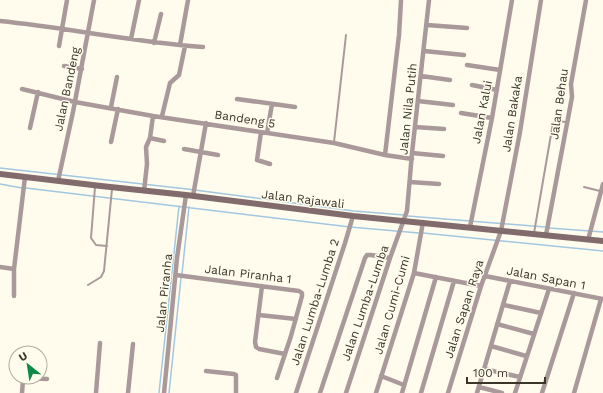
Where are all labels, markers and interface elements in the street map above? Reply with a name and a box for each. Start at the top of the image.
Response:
street label: Jalan Bandeng [51,45,83,132]
street label: Jalan Nila Putih [396,63,420,155]
street label: Jalan Behau [547,67,571,141]
street label: Jalan Bakaka [499,75,525,153]
street label: Jalan Kalui [469,79,495,145]
street label: Bandeng 5 [214,107,276,131]
street label: Jalan Rajawali [261,187,345,211]
street label: Jalan Lumba-Lumba 2 [288,237,342,367]
street label: Jalan Lumba-Lumba [339,243,391,363]
street label: Jalan Piranha [153,253,175,333]
street label: Jalan Cumi-Cumi [371,254,413,356]
street label: Jalan Sapan Raya [441,258,487,360]
street label: Jalan Piranha 1 [204,262,292,286]
street label: Jalan Sapan 1 [505,263,587,293]
north arrow [8,345,48,385]
text: U [17,349,30,364]
scale bar [467,359,545,385]
text: 100 m [473,366,508,380]

